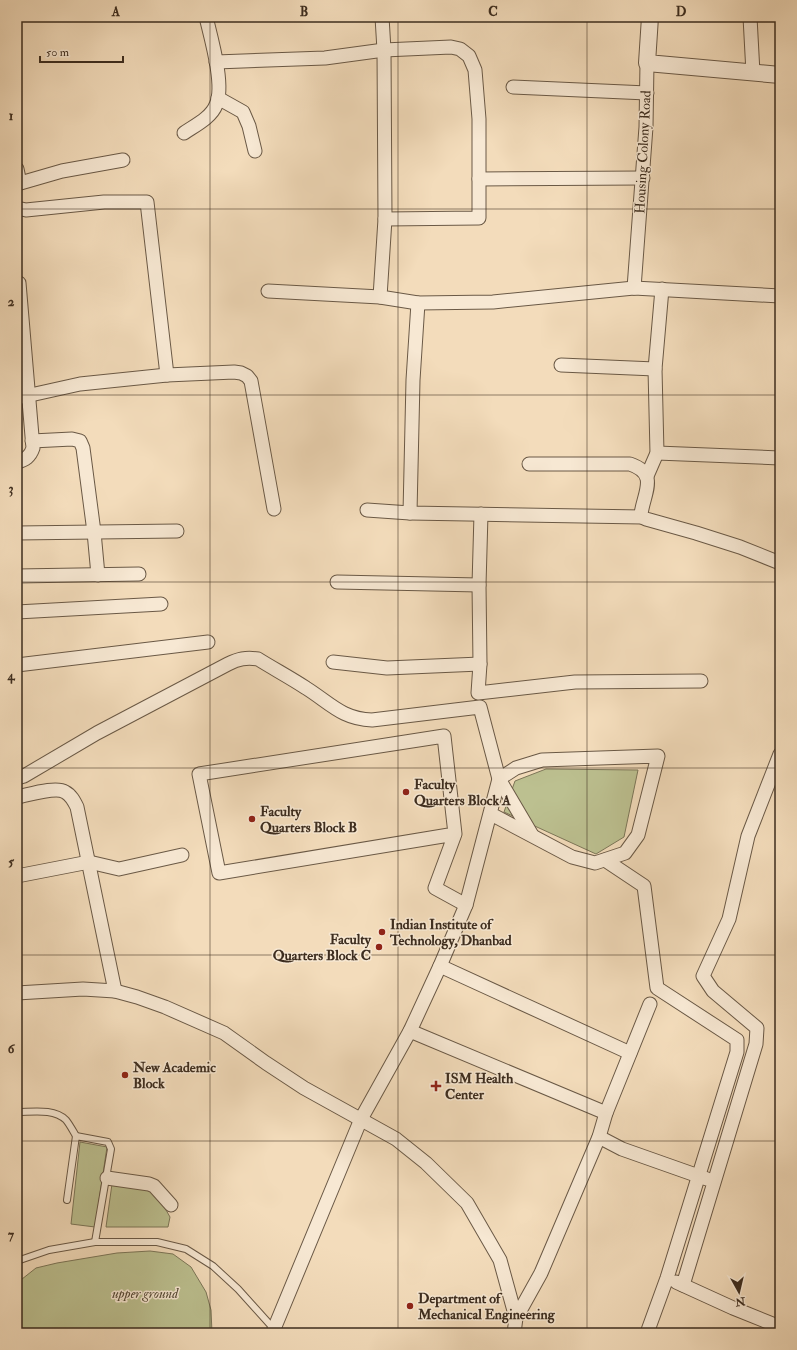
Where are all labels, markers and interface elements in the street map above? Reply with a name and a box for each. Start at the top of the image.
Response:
text: A [111,4,121,20]
text: B [300,4,308,20]
text: C [488,4,498,20]
text: D [676,4,687,20]
scale bar [40,38,123,64]
text: 50 m [46,45,70,60]
street label: Housing Colony Road [631,90,656,214]
text: 1 [9,108,14,124]
text: 2 [8,294,15,310]
text: 3 [9,481,14,497]
text: 4 [6,668,15,684]
place label: Faculty Quarters Block A [414,776,511,809]
marker: Faculty Quarters Block A [401,787,411,797]
place label: Faculty Quarters Block B [260,803,357,836]
marker: Faculty Quarters Block B [247,814,257,824]
text: 5 [8,854,14,870]
place label: Indian Institute of Technology, Dhanbad [389,916,512,950]
marker: Indian Institute of Technology, Dhanbad [377,927,387,937]
place label: Faculty Quarters Block C [273,931,372,964]
marker: Faculty Quarters Block C [374,942,384,952]
text: 6 [8,1041,16,1057]
place label: New Academic Block [132,1059,216,1092]
marker: New Academic Block [120,1070,130,1080]
place label: ISM Health Center [445,1070,514,1103]
marker: ISM Health Center [430,1080,442,1092]
text: 7 [8,1227,15,1243]
north arrow [719,1272,759,1312]
park label: upper ground [112,1285,179,1302]
place label: Department of Mechanical Engineering [417,1290,556,1324]
text: N [733,1294,747,1309]
marker: Department of Mechanical Engineering [405,1301,415,1311]

